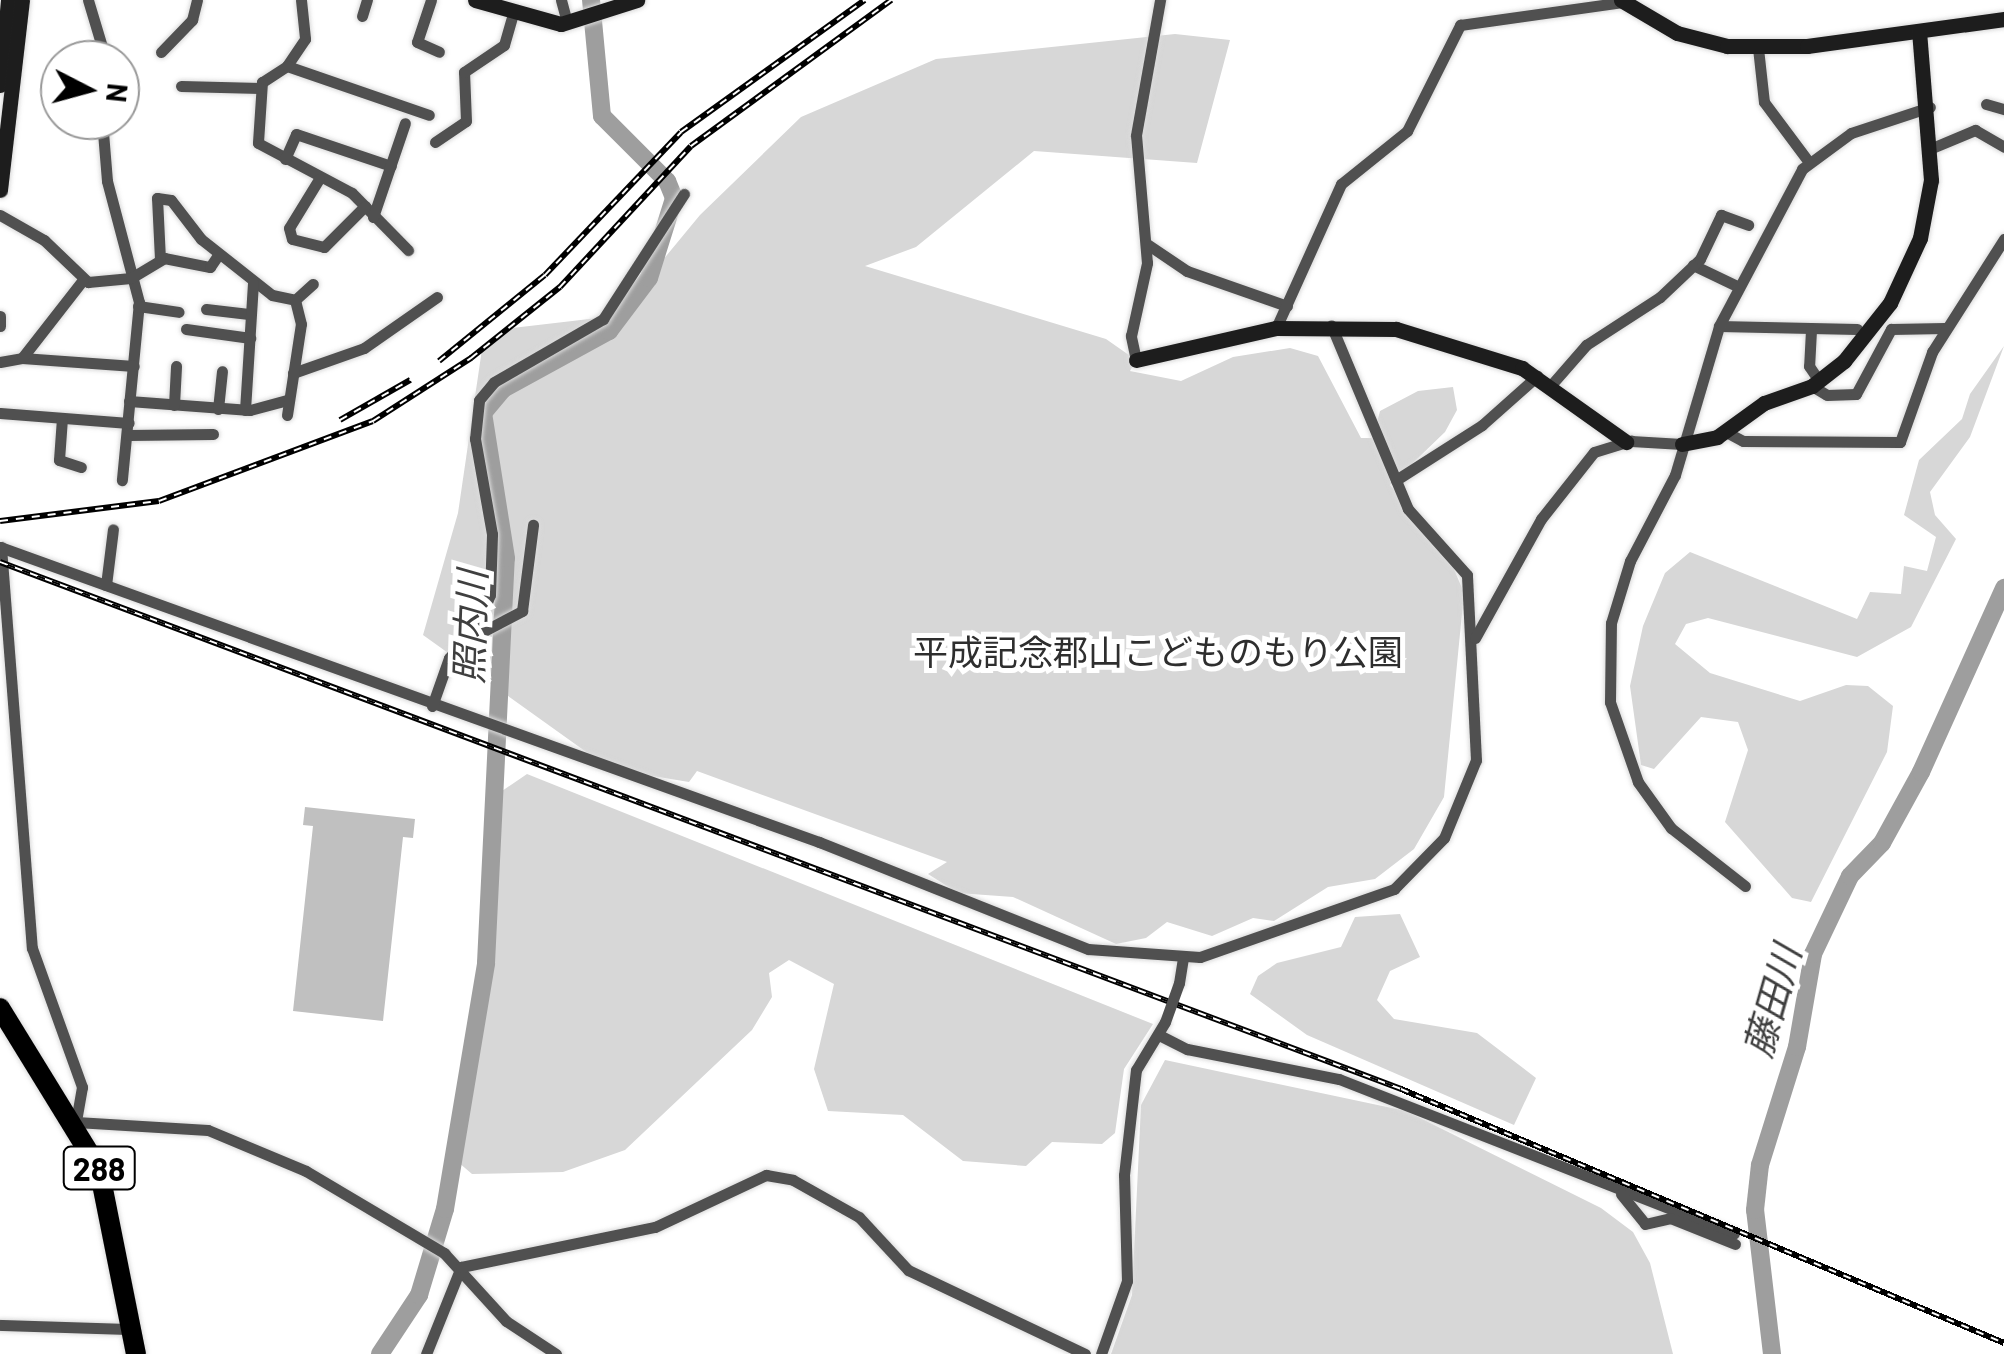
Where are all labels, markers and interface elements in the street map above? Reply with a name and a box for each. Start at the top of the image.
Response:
north arrow [40,40,140,140]
text: N [100,82,136,104]
water label: 照内川 [445,569,495,685]
park label: 平成記念郡山こどものもり公園 [913,630,1403,672]
water label: 藤田川 [1734,940,1810,1062]
road number: 288 [62,1141,136,1195]

